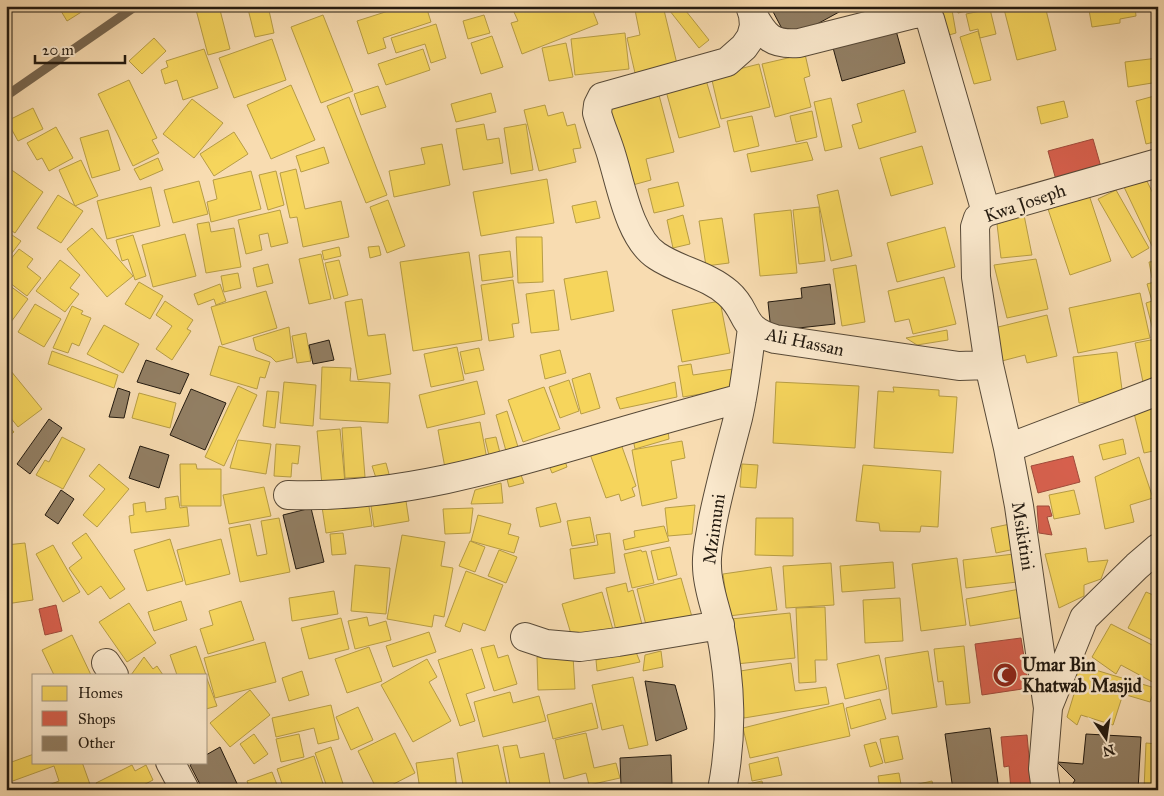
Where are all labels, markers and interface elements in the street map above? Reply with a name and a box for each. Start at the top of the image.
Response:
scale bar [35,32,125,64]
text: 20 m [42,41,74,59]
street label: Kwa Joseph [982,179,1069,228]
street label: Ali Hassan [763,323,846,361]
street label: Mzimuni [698,492,730,566]
street label: Msikitini [1007,500,1039,572]
place label: Umar Bin Khatwab Masjid [1022,654,1143,698]
mosque icon: Umar Bin Khatwab Masjid [992,662,1018,688]
legend [32,674,208,764]
text: Homes [78,684,123,702]
text: Shops [78,710,116,728]
north arrow [1082,714,1132,764]
text: Other [78,734,115,752]
text: N [1101,741,1117,760]

